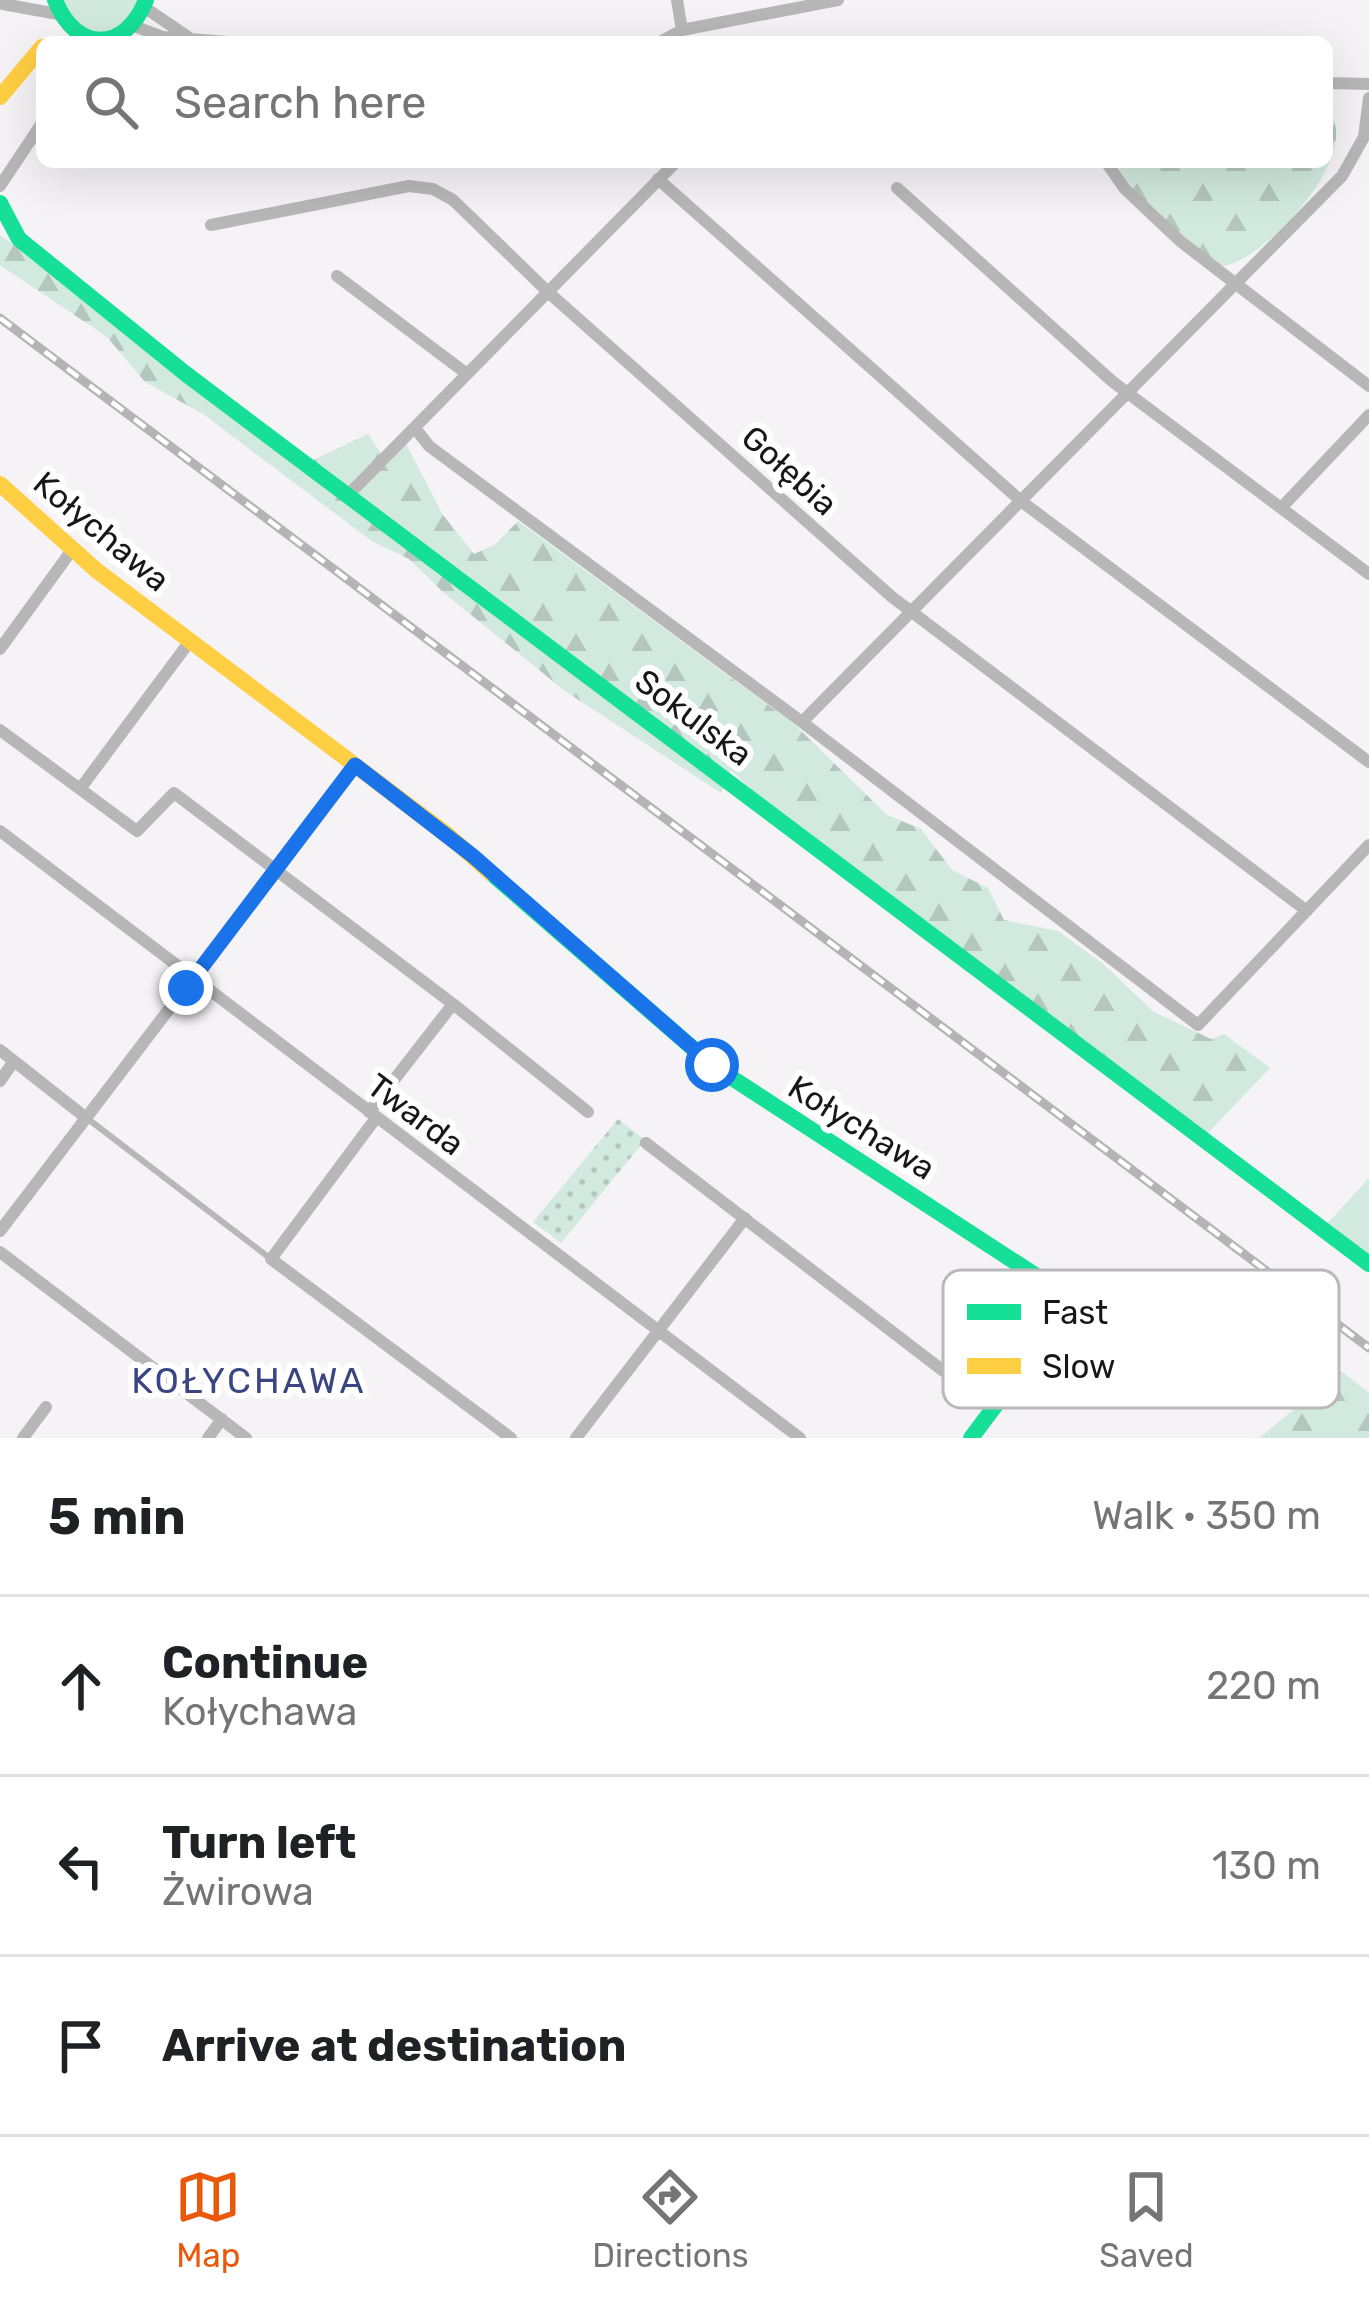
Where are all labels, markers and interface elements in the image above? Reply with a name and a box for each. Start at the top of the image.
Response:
search box [36,36,1333,168]
icon: search [78,69,144,135]
text: Search here [174,76,426,129]
street label: Gołębia [734,417,845,523]
street label: Kołychawa [26,463,177,599]
street label: Sokulska [628,661,760,774]
route end [159,961,213,1015]
route start [685,1038,739,1092]
street label: Twarda [360,1065,472,1163]
street label: Kołychawa [781,1067,942,1188]
legend [943,1270,1339,1408]
text: Fast [1042,1293,1108,1332]
text: Slow [1042,1347,1116,1386]
district label: KOŁYCHAWA [131,1359,367,1402]
text: 5 min [48,1486,186,1547]
text: Walk · 350 m [1092,1493,1321,1539]
text: Continue [162,1636,368,1689]
icon: ahead [48,1653,114,1719]
text: 220 m [1206,1663,1321,1709]
text: Kołychawa [162,1689,357,1735]
text: Turn left [162,1816,356,1869]
icon: left [48,1833,114,1899]
text: 130 m [1212,1843,1321,1889]
text: Żwirowa [162,1869,314,1915]
icon: arrive [48,2013,114,2079]
text: Arrive at destination [162,2019,627,2072]
tab: Map [175,2164,241,2275]
tab: Directions [592,2164,749,2275]
tab: Saved [1099,2164,1194,2275]

